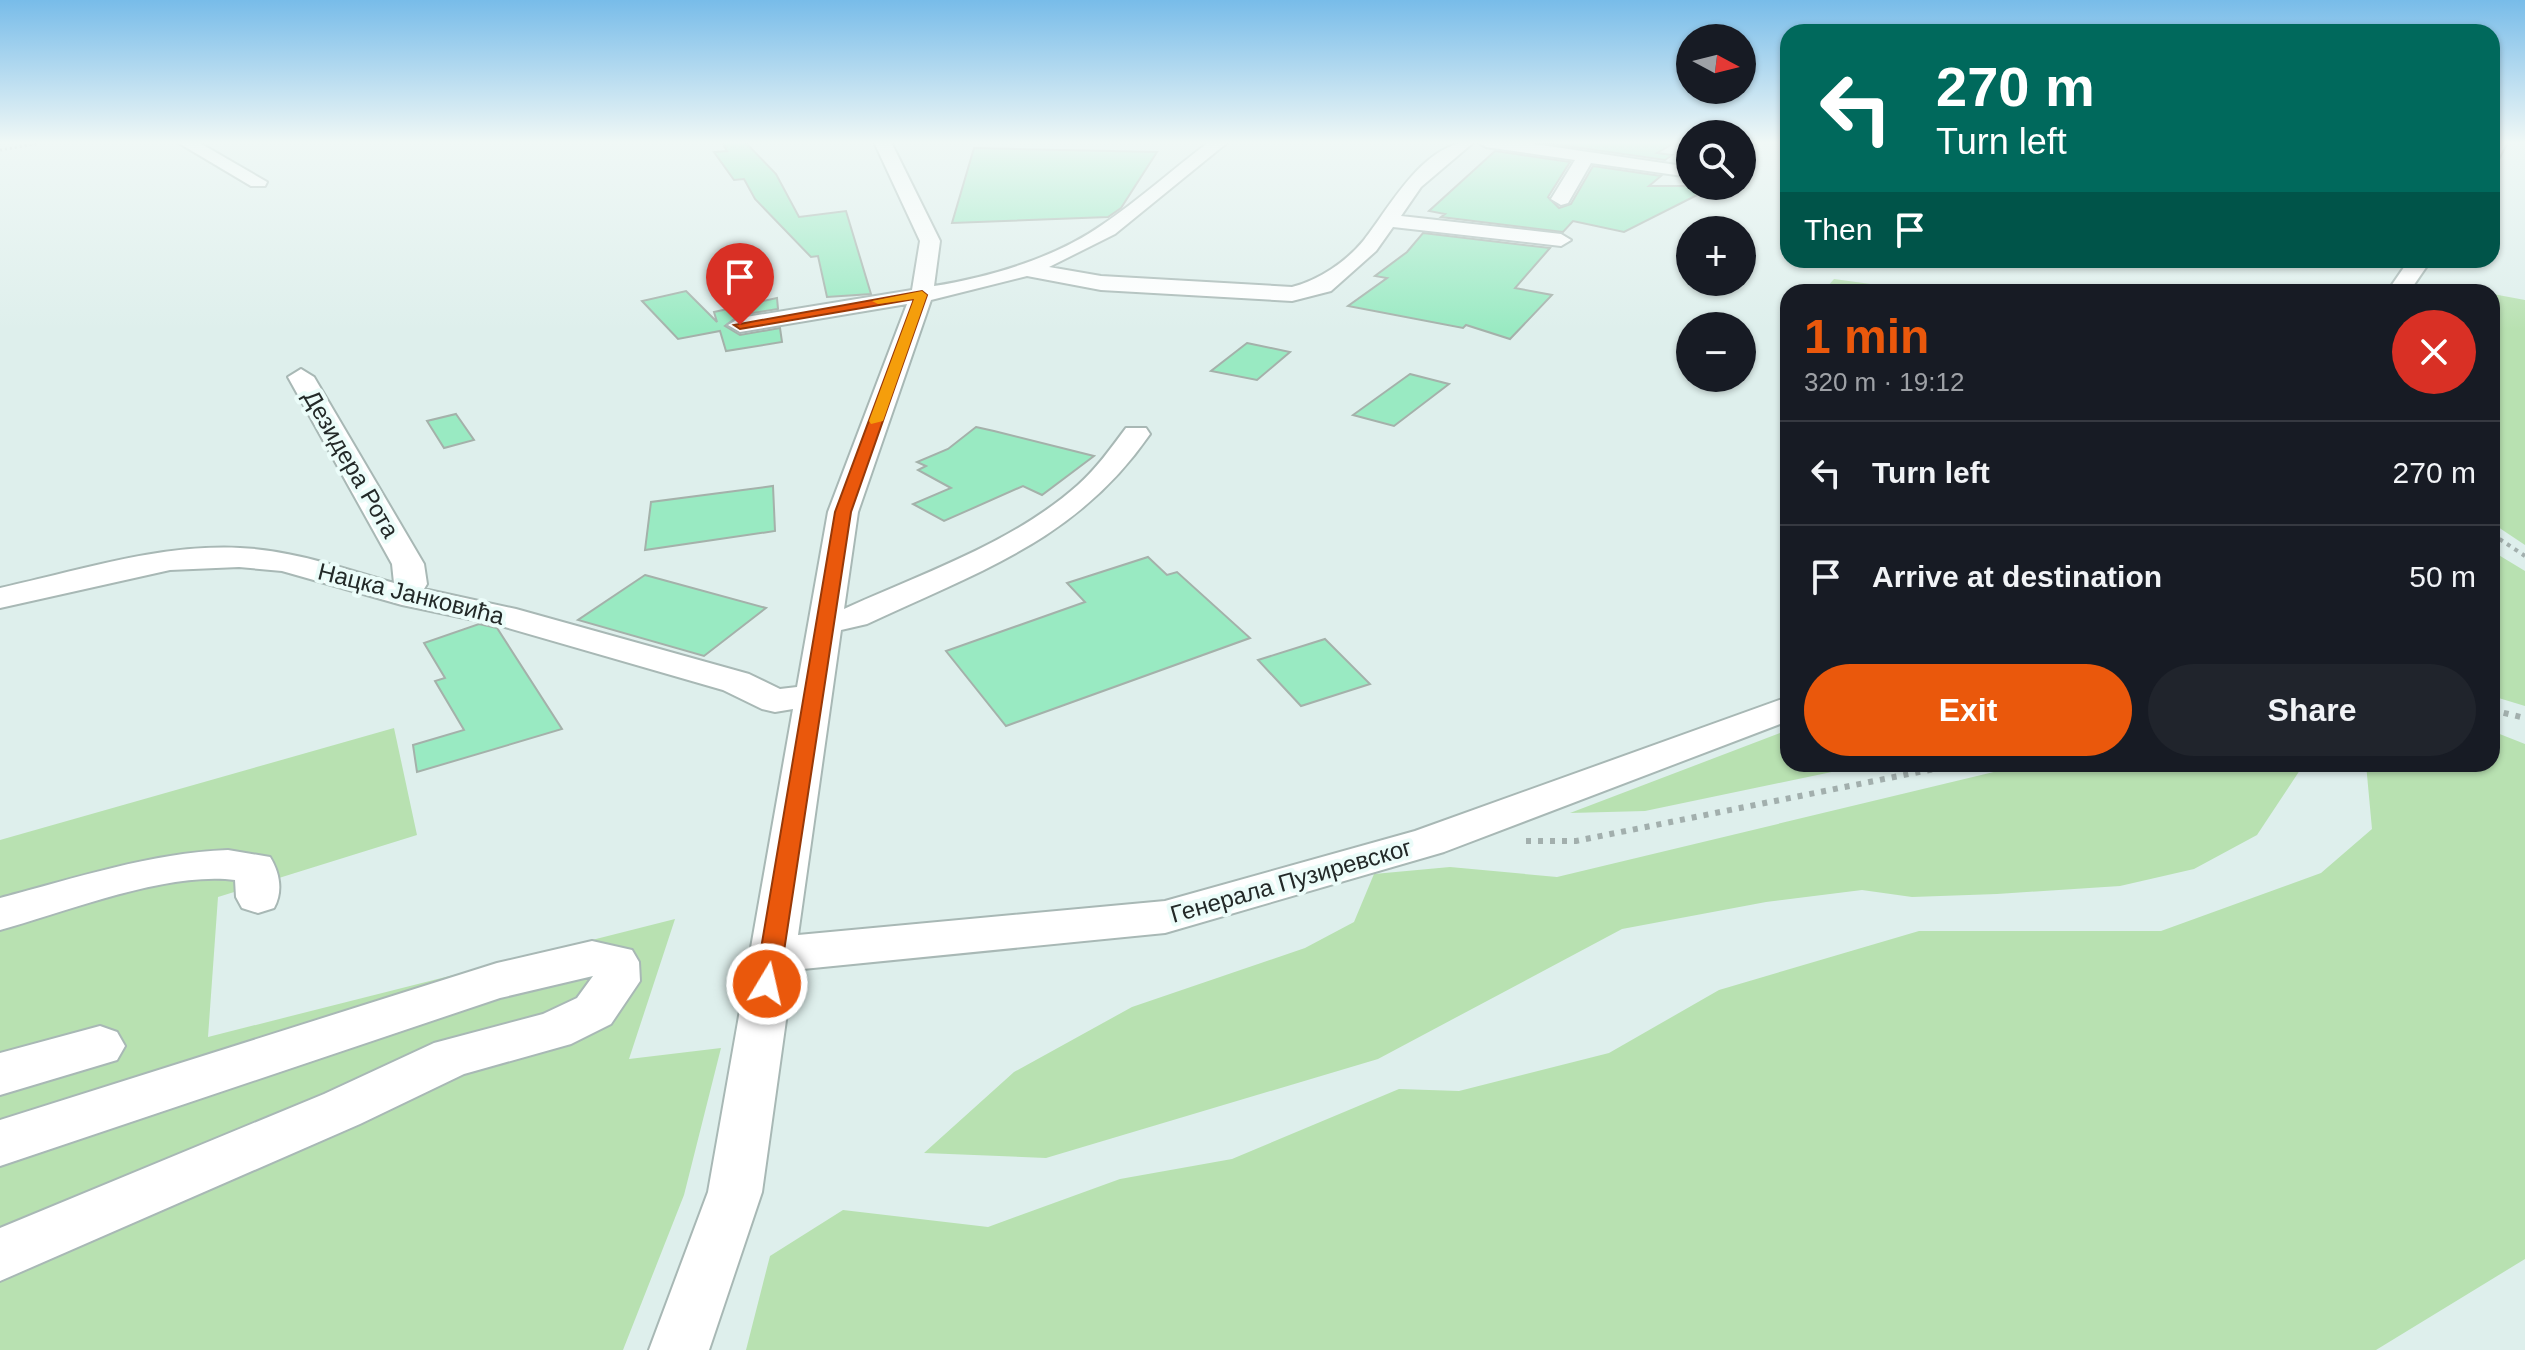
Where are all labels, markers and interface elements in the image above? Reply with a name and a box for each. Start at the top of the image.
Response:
north arrow [1676,24,1756,104]
map controls [1676,24,1756,392]
text: 270 m [1936,55,2095,118]
icon: left [1804,56,1908,160]
button: search [1676,120,1756,200]
text: Turn left [1936,121,2067,162]
icon: arrive [1888,208,1932,252]
text: Then [1804,213,1872,246]
button: + [1676,216,1756,296]
pin [706,243,774,325]
icon: arrive [718,255,762,299]
text: 1 min [1804,310,1929,363]
button: close [2392,310,2476,394]
button: − [1676,312,1756,392]
text: 320 m · 19:12 [1804,367,1964,397]
street label: Дезидера Рота [298,385,405,543]
icon: left [1804,451,1848,495]
text: Turn left [1872,456,1990,489]
text: 270 m [2393,456,2476,489]
icon: arrive [1804,555,1848,599]
street label: Нацка Јанковића [315,557,508,630]
text: Arrive at destination [1872,560,2162,593]
text: 50 m [2409,560,2476,593]
button: Exit [1804,664,2132,756]
button: Share [2148,664,2476,756]
street label: Генерала Пузиревског [1167,833,1415,928]
position arrow [725,942,809,1026]

